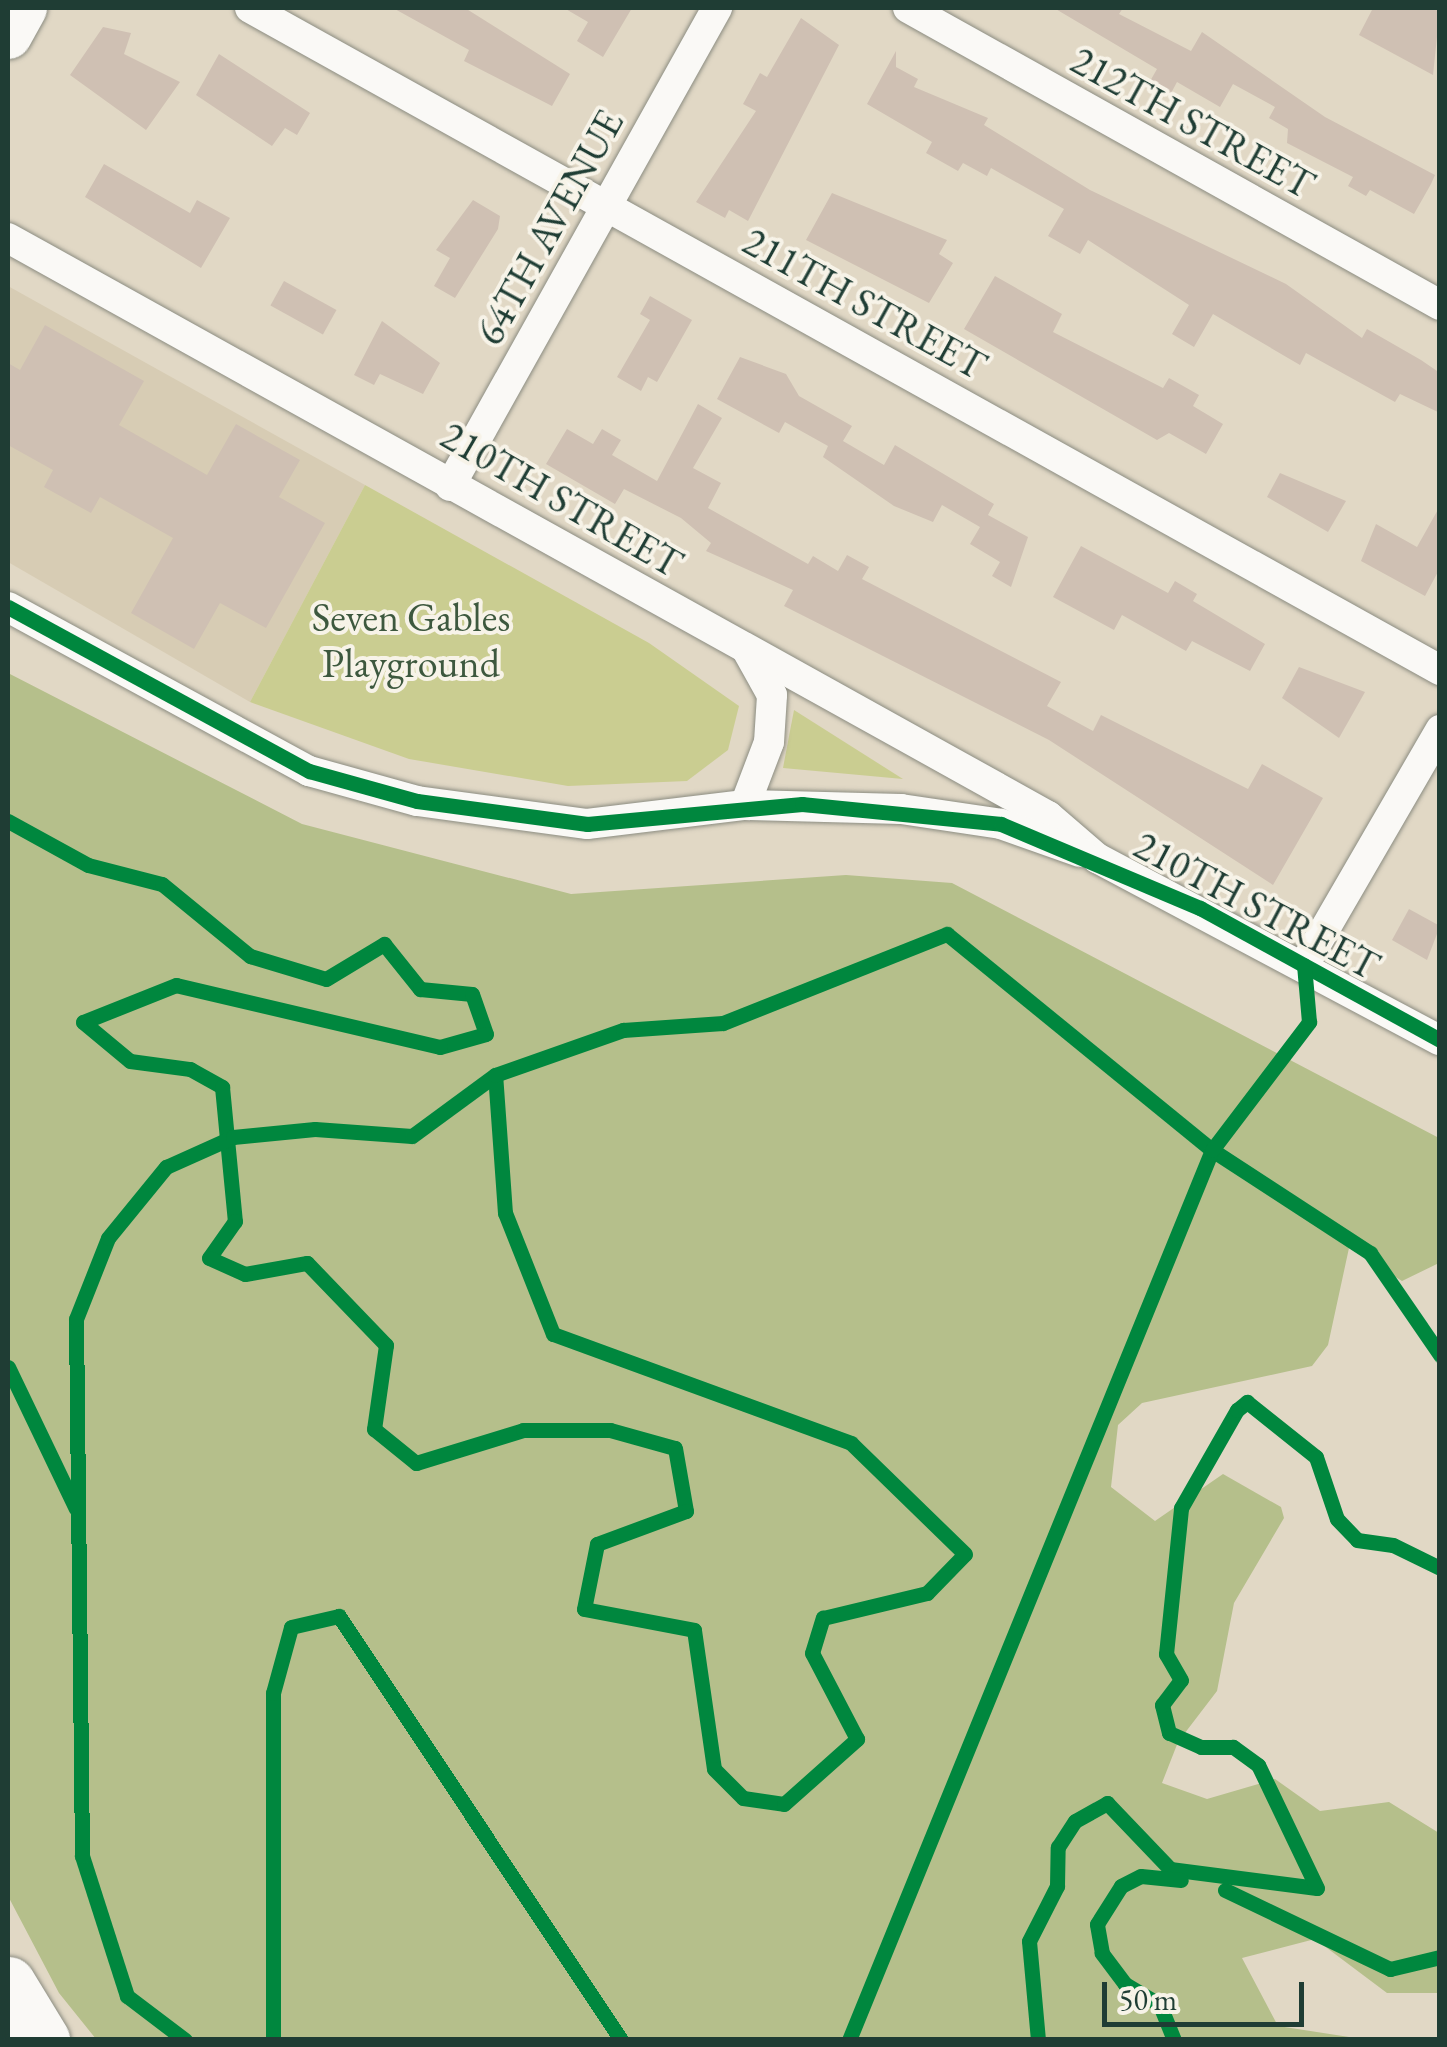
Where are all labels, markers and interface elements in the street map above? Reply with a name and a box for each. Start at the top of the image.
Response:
street label: 212TH STREET [1063,35,1323,209]
street label: 64TH AVENUE [465,101,633,353]
street label: 211TH STREET [735,216,995,390]
street label: 210TH STREET [433,411,691,587]
park label: Seven Gables Playground [312,593,510,687]
street label: 210TH STREET [1126,820,1388,990]
scale bar [1107,1962,1310,2024]
text: 50 m [1119,1980,1177,2019]

